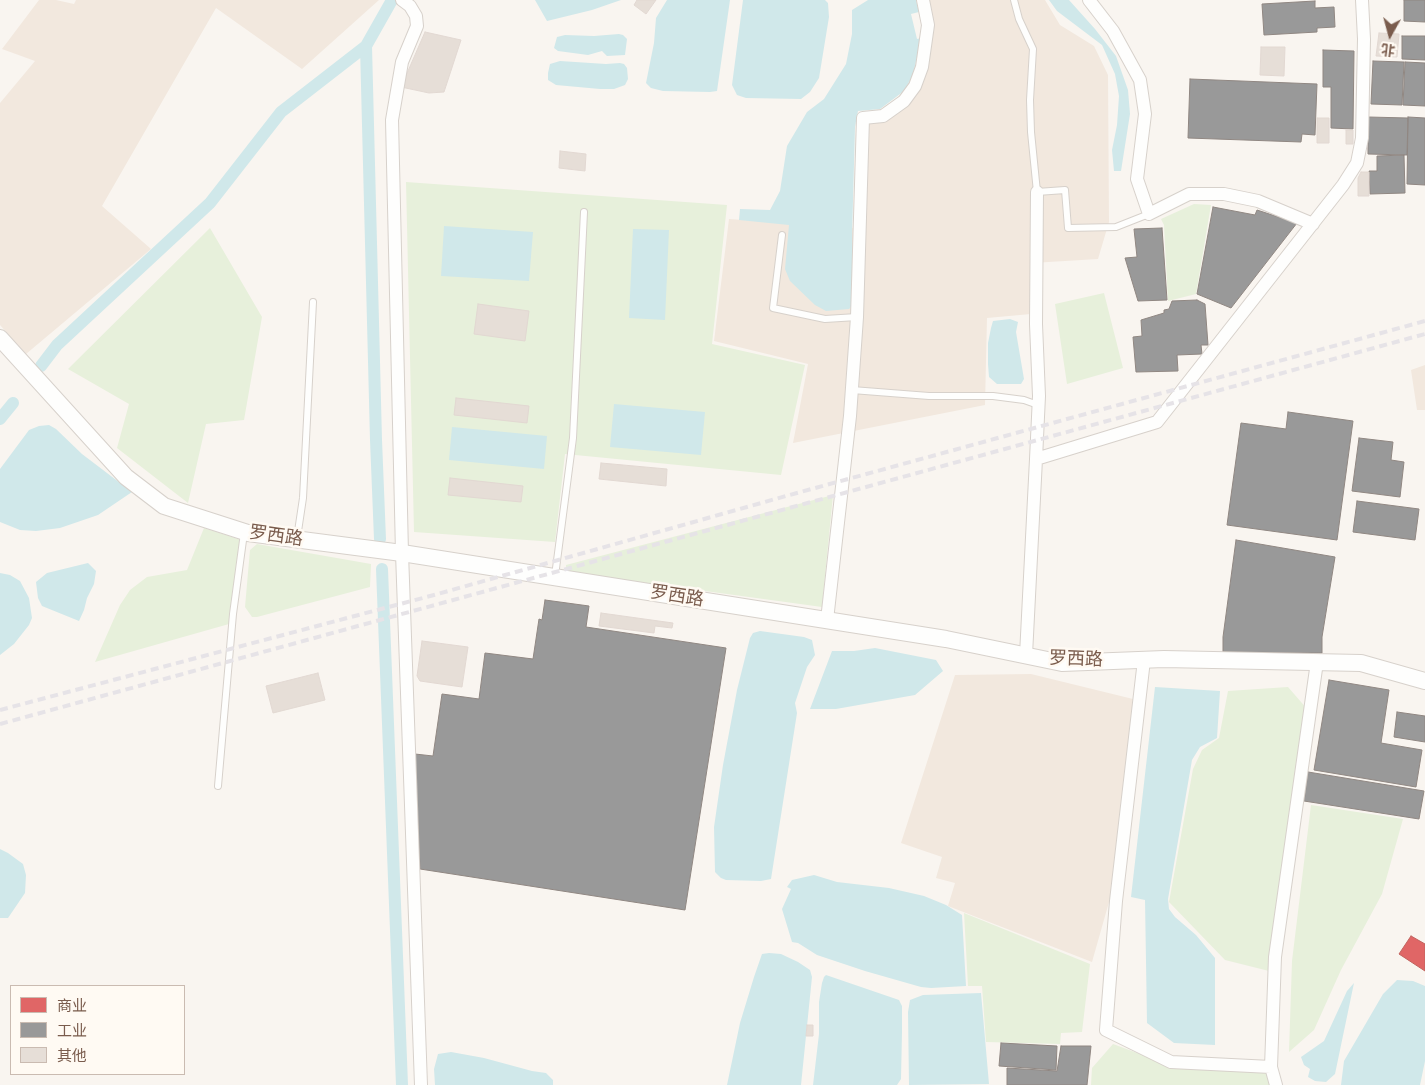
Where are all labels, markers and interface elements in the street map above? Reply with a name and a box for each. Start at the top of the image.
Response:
north arrow [1365,10,1415,60]
text: 北 [1380,40,1396,60]
street label: 罗西路 [248,522,304,550]
street label: 罗西路 [649,581,705,611]
street label: 罗西路 [1049,647,1103,671]
legend [10,985,185,1075]
text: 商业 [57,996,87,1015]
text: 工业 [57,1021,87,1040]
text: 其他 [57,1046,87,1065]

